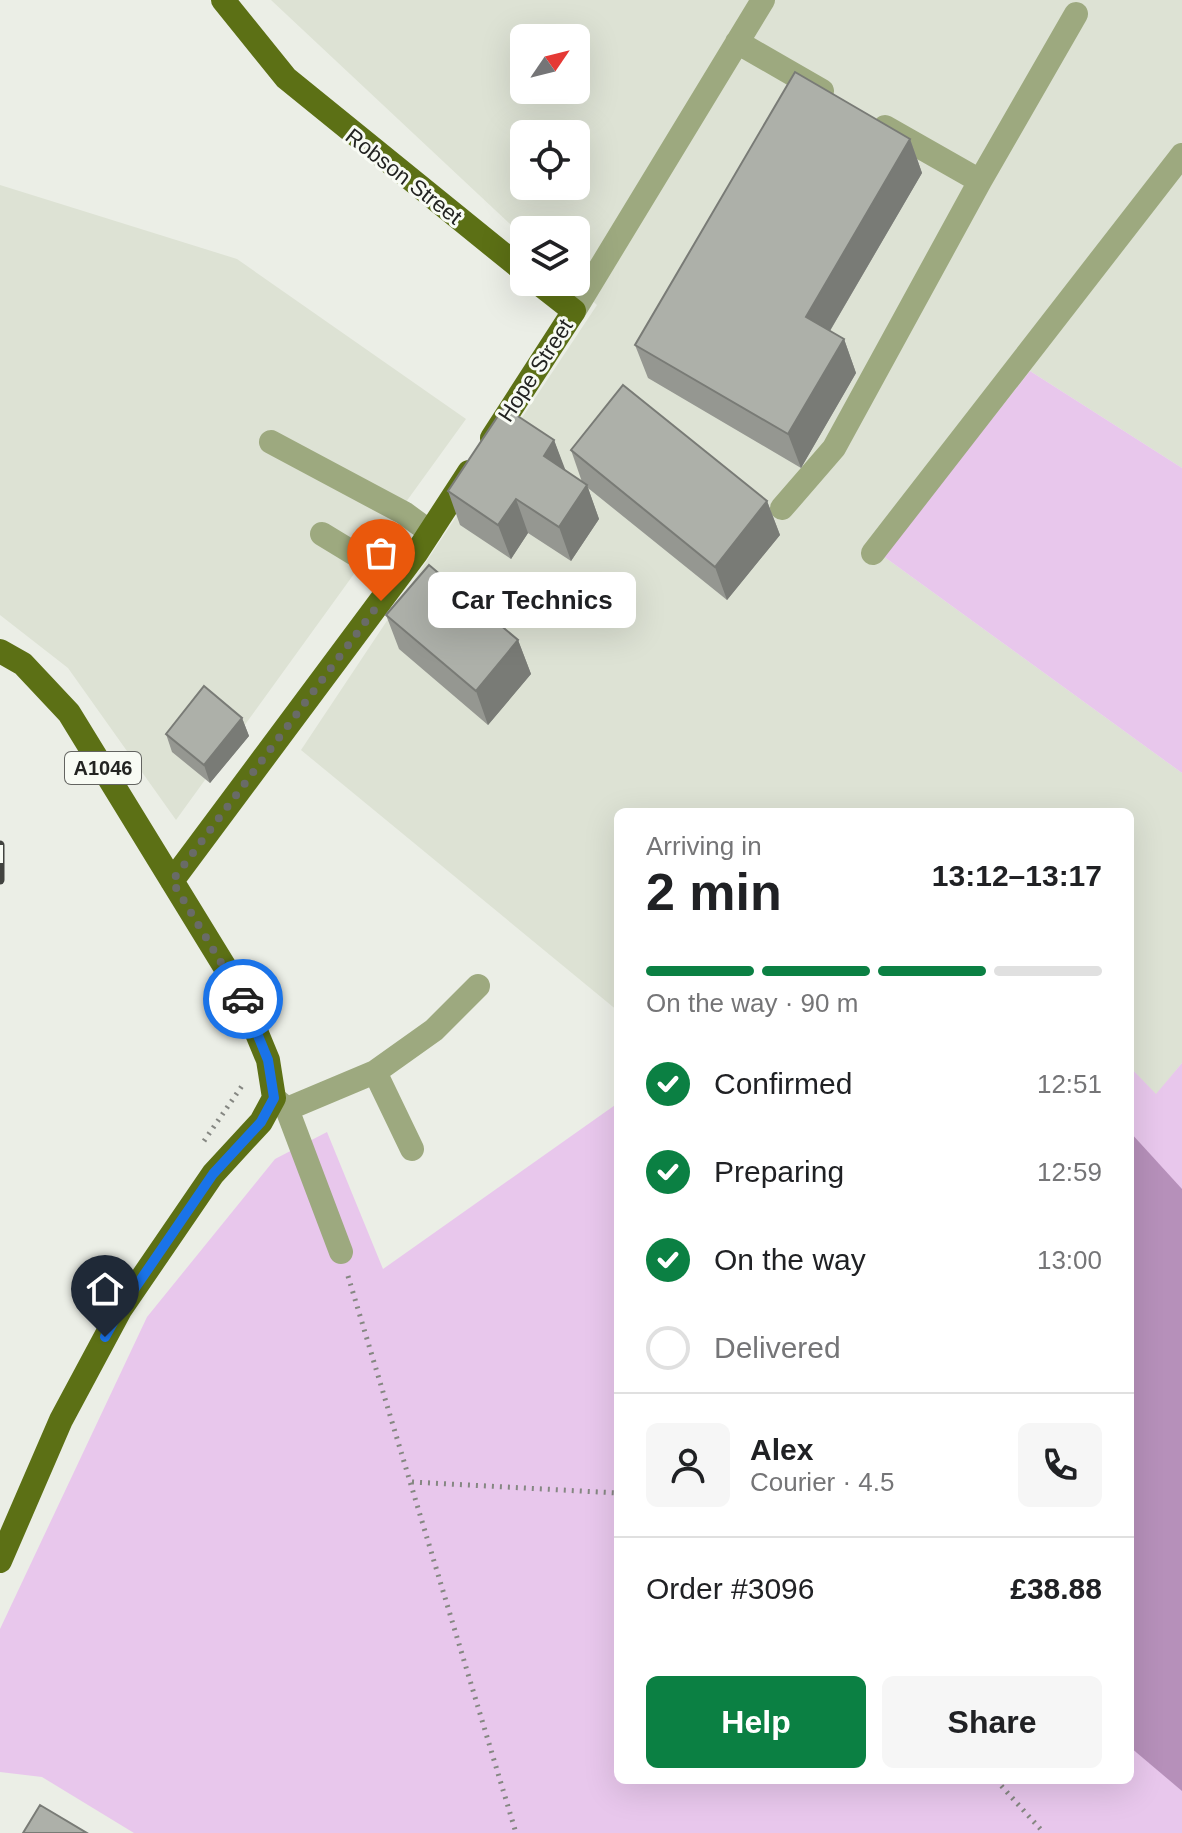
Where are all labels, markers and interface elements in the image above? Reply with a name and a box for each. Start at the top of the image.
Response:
north arrow [510,24,590,104]
map controls [510,24,590,296]
button: locate [510,120,590,200]
street label: Robson Street [341,123,467,230]
button: layers [510,216,590,296]
street label: Hope Street [493,314,578,426]
pin [347,519,415,601]
icon: bag [359,531,403,575]
callout: Car Technics [429,573,637,629]
text: Car Technics [451,585,613,615]
road number: A1046 [65,752,141,784]
text: Arriving in [646,831,762,861]
text: 13:12–13:17 [932,859,1102,892]
text: 2 min [646,863,782,921]
courier [203,959,283,1039]
icon: car [221,977,265,1021]
text: On the way · 90 m [646,988,858,1018]
icon: check [646,1062,690,1106]
text: Confirmed [714,1067,852,1100]
text: 12:51 [1037,1069,1102,1099]
icon: check [646,1150,690,1194]
text: Preparing [714,1155,844,1188]
text: 12:59 [1037,1157,1102,1187]
icon: check [646,1238,690,1282]
text: On the way [714,1243,866,1276]
text: 13:00 [1037,1245,1102,1275]
pin [71,1255,139,1337]
icon: home [83,1267,127,1311]
text: Delivered [714,1331,841,1364]
button: person [646,1423,730,1507]
button: phone [1018,1423,1102,1507]
text: Alex [750,1433,813,1466]
text: Courier · 4.5 [750,1467,895,1497]
text: Order #3096 [646,1572,814,1605]
text: £38.88 [1010,1572,1102,1605]
button: Help [646,1676,866,1768]
button: Share [882,1676,1102,1768]

